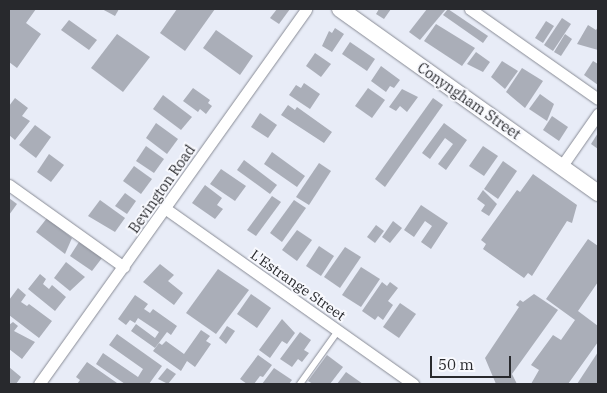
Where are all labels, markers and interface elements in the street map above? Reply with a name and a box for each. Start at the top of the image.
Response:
street label: Conyngham Street [414,59,524,143]
street label: Bevington Road [125,142,199,236]
street label: L'Estrange Street [247,246,349,324]
scale bar [432,346,513,378]
text: 50 m [438,355,474,374]

